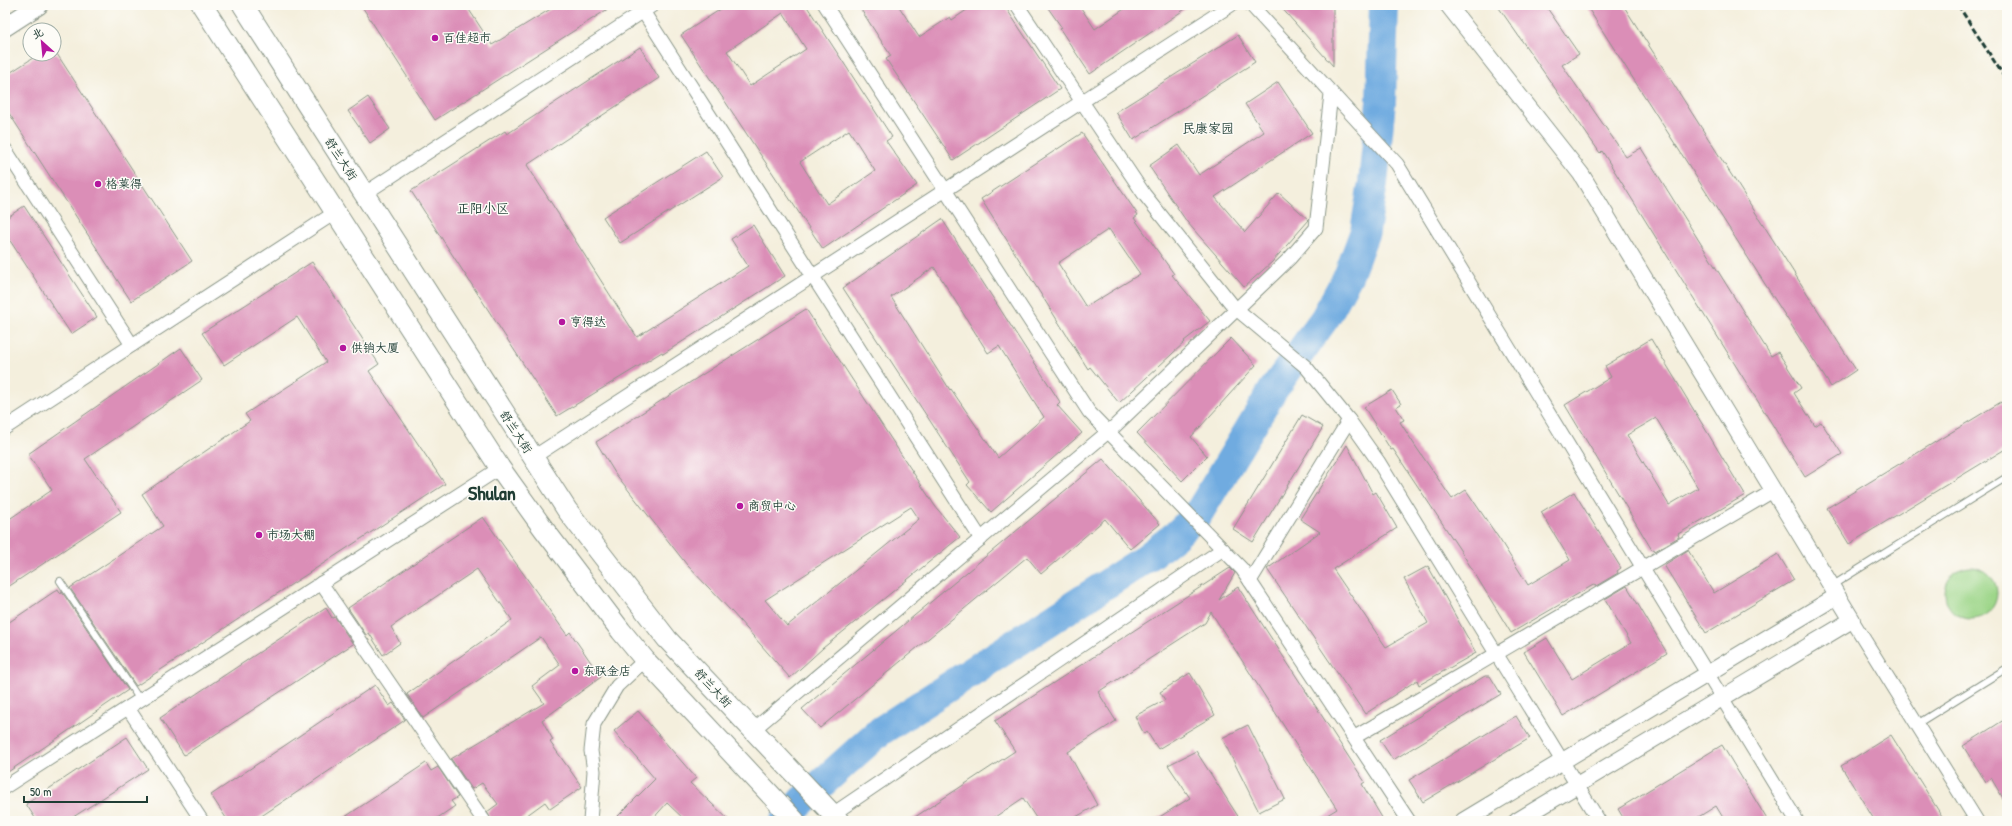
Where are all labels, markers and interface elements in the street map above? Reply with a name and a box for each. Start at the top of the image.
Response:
north arrow [22,22,62,62]
text: 北 [29,24,46,42]
place label: 百佳超市 [443,29,491,46]
marker: 百佳超市 [430,33,440,43]
district label: 民康家园 [1182,119,1234,137]
street label: 舒兰大街 [321,134,362,183]
place label: 格莱得 [106,175,142,192]
marker: 格莱得 [93,179,103,189]
district label: 正阳小区 [457,199,509,217]
place label: 亨得达 [570,313,606,330]
marker: 亨得达 [557,317,567,327]
place label: 供销大厦 [351,339,399,356]
marker: 供销大厦 [338,343,348,353]
street label: 舒兰大街 [496,407,537,456]
district label: Shulan [468,479,516,506]
place label: 商贸中心 [748,497,796,514]
marker: 商贸中心 [735,501,745,511]
place label: 市场大棚 [267,526,315,543]
marker: 市场大棚 [254,530,264,540]
place label: 东联金店 [583,662,631,679]
street label: 舒兰大街 [691,664,736,711]
marker: 东联金店 [570,666,580,676]
scale bar [24,778,147,804]
text: 50 m [30,783,51,800]

